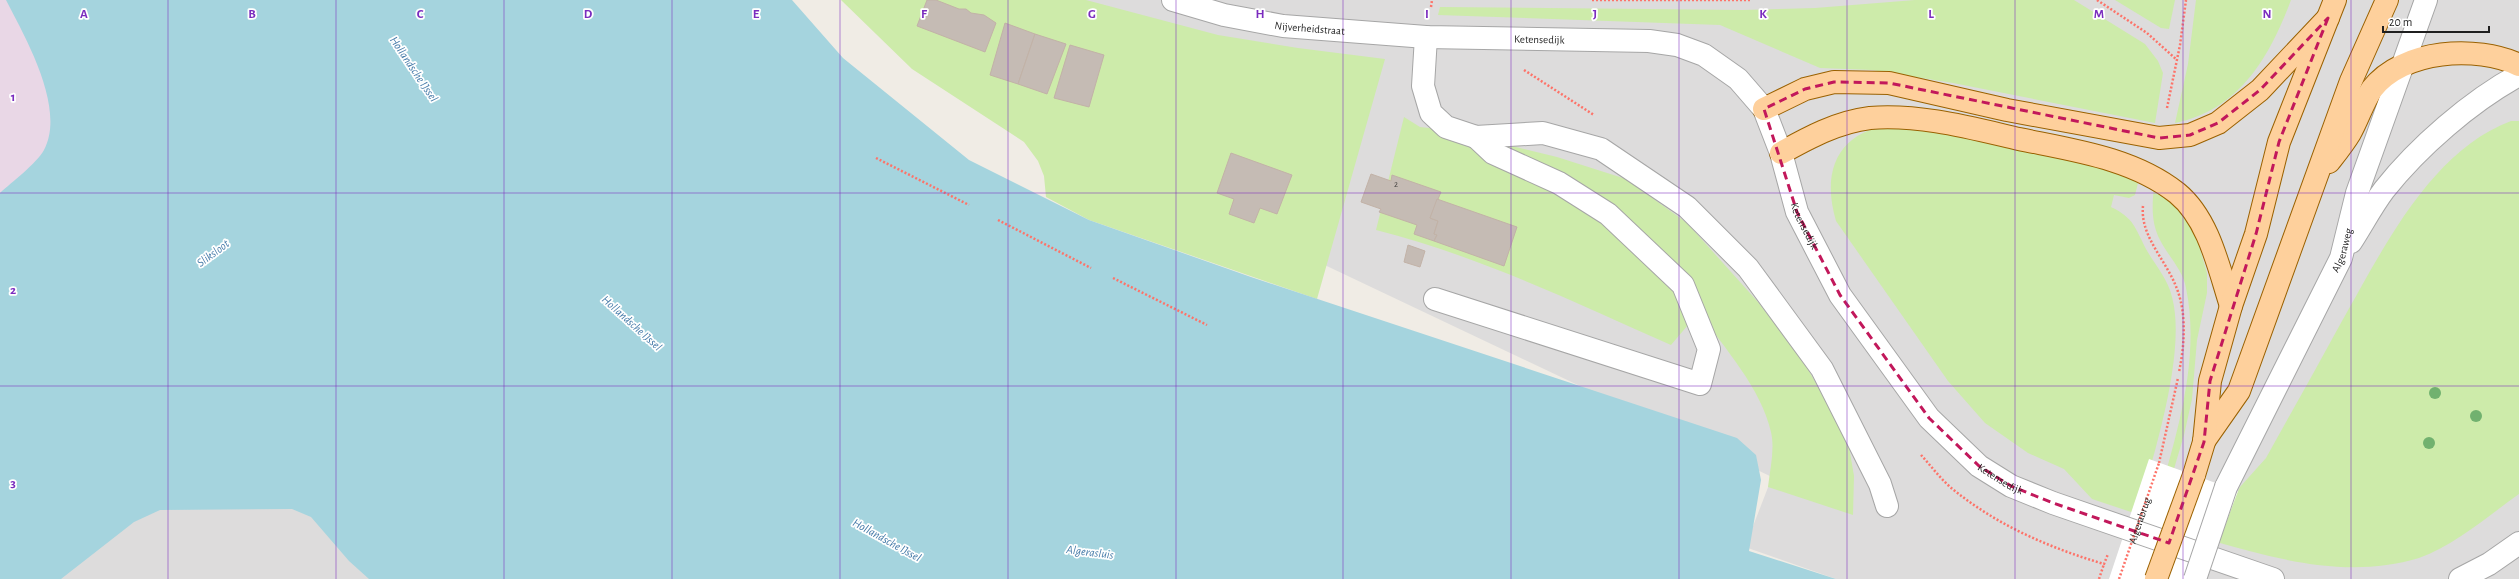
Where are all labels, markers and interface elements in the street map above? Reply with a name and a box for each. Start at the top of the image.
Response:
text: A [80,8,88,21]
text: B [248,8,256,21]
text: C [417,8,424,21]
text: D [584,8,593,21]
text: E [753,8,760,21]
text: F [921,8,928,21]
text: G [1088,8,1096,21]
text: H [1255,8,1265,21]
text: I [1425,8,1429,21]
text: J [1593,8,1597,21]
text: K [1759,8,1767,21]
text: L [1928,8,1934,21]
text: M [2094,8,2104,21]
text: N [2262,8,2272,21]
scale bar [2383,8,2489,34]
text: 20 m [2389,16,2412,28]
street label: Nijverheidstraat [1274,19,1346,36]
street label: Ketensedijk [1514,33,1565,45]
water label: Hollandsche IJssel [388,34,440,104]
text: 1 [11,91,15,104]
house number: 2 [1394,180,1398,189]
street label: Ketensedijk [1789,201,1821,251]
street label: Algeraweg [2329,226,2354,274]
water label: Sliksloot [195,237,231,269]
text: 2 [10,284,16,297]
water label: Hollandsche IJssel [600,293,664,353]
street label: Ketensedijk [1976,461,2025,496]
text: 3 [10,477,16,490]
street label: Algerabrug [2126,495,2152,545]
water label: Hollandsche IJssel [851,516,923,564]
water label: Algerasluis [1065,543,1114,561]

